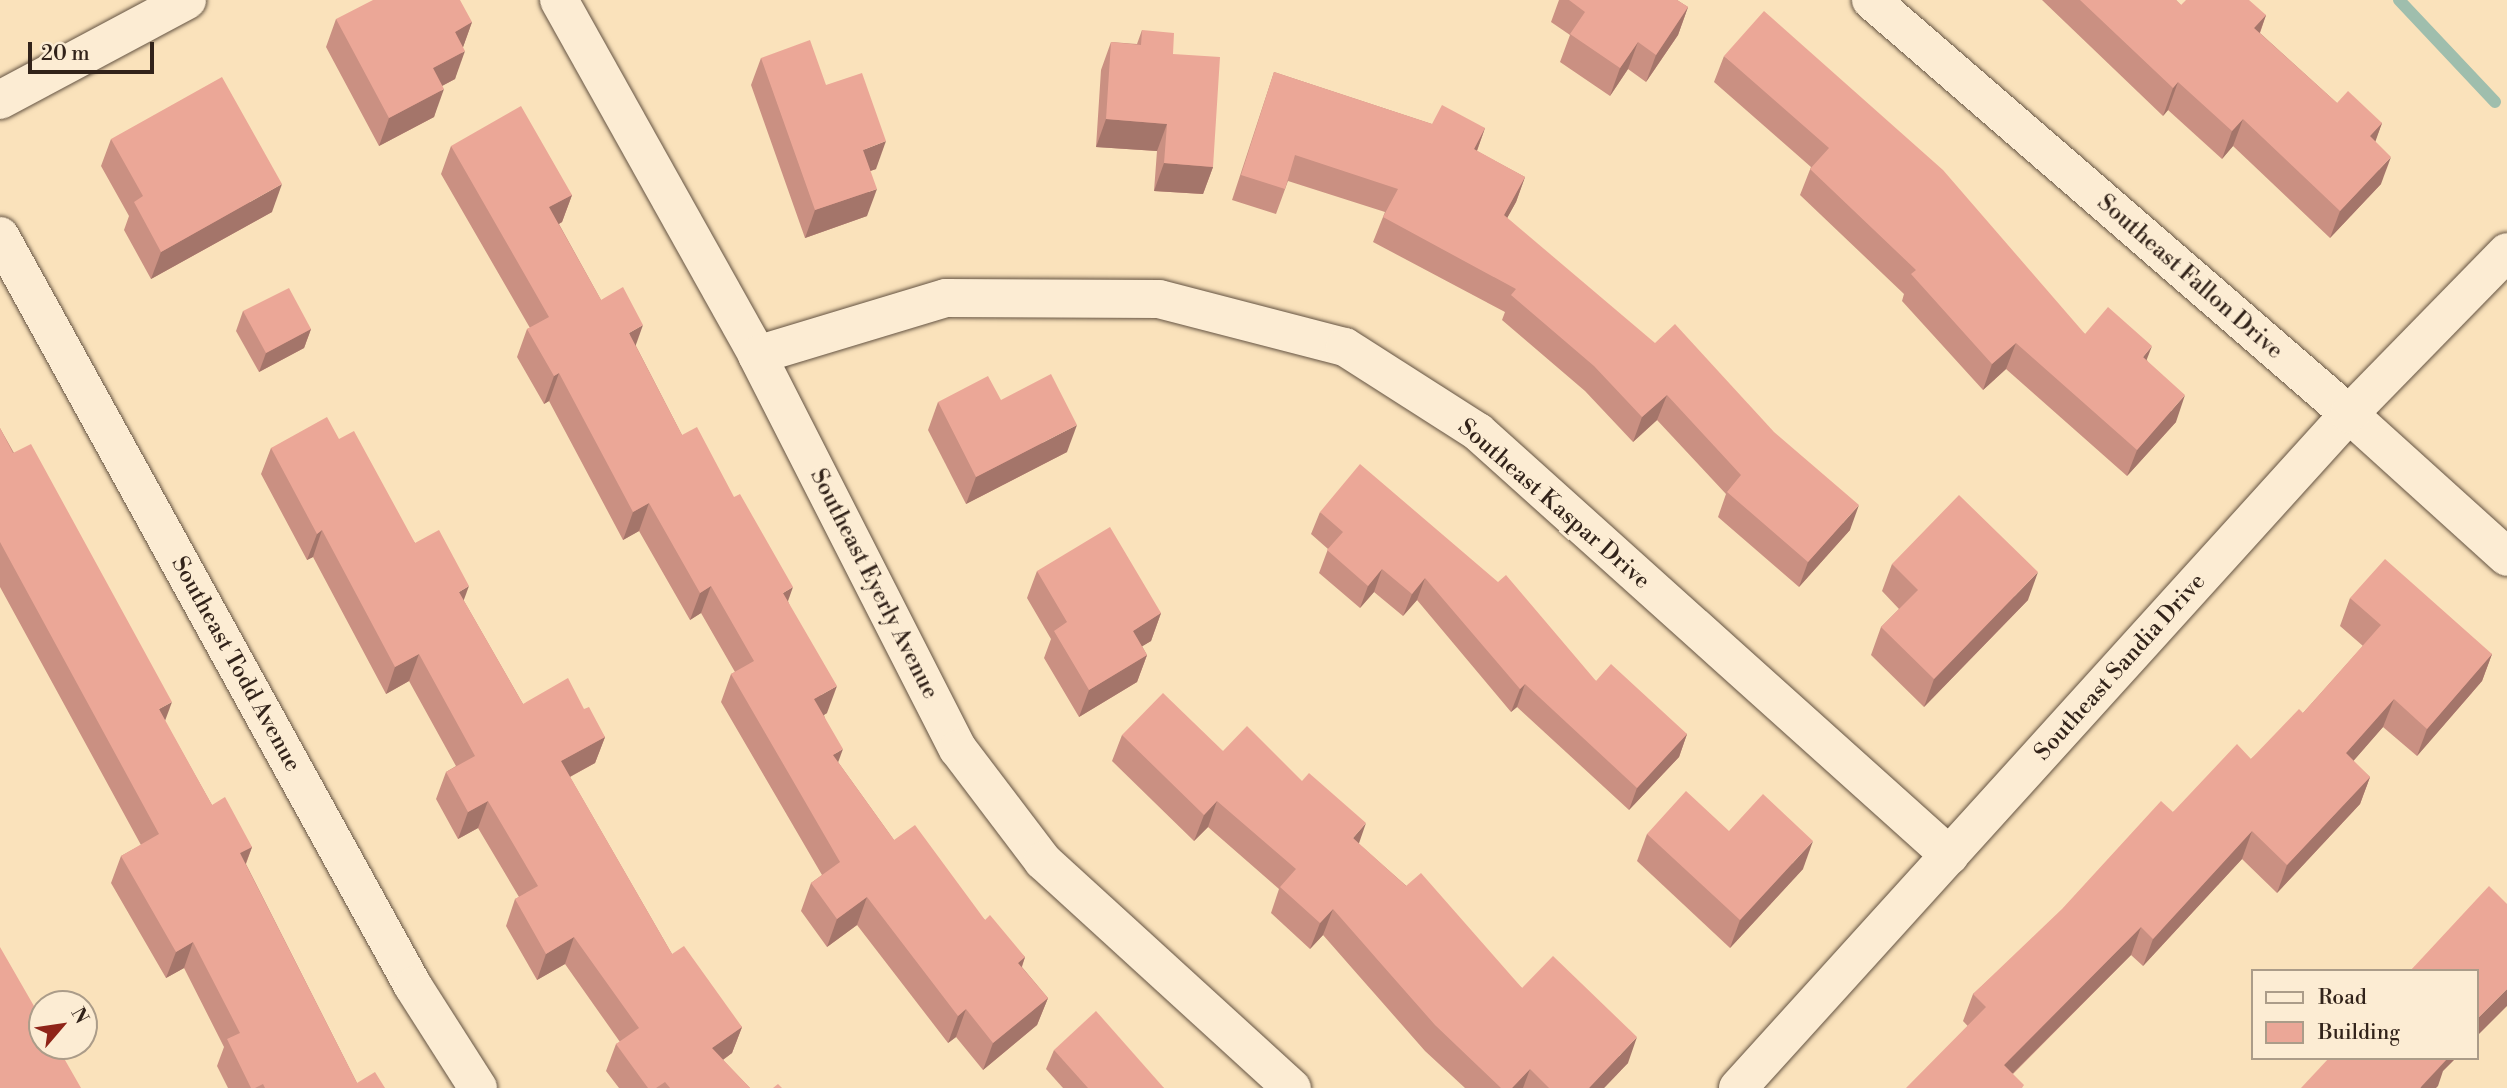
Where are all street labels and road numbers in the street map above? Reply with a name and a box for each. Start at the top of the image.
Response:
street label: Southeast Fallon Drive [2092,189,2288,365]
street label: Southeast Kaspar Drive [1452,413,1656,595]
street label: Southeast Eyerly Avenue [804,464,944,704]
street label: Southeast Todd Avenue [165,552,307,776]
street label: Southeast Sandia Drive [2029,568,2211,766]

